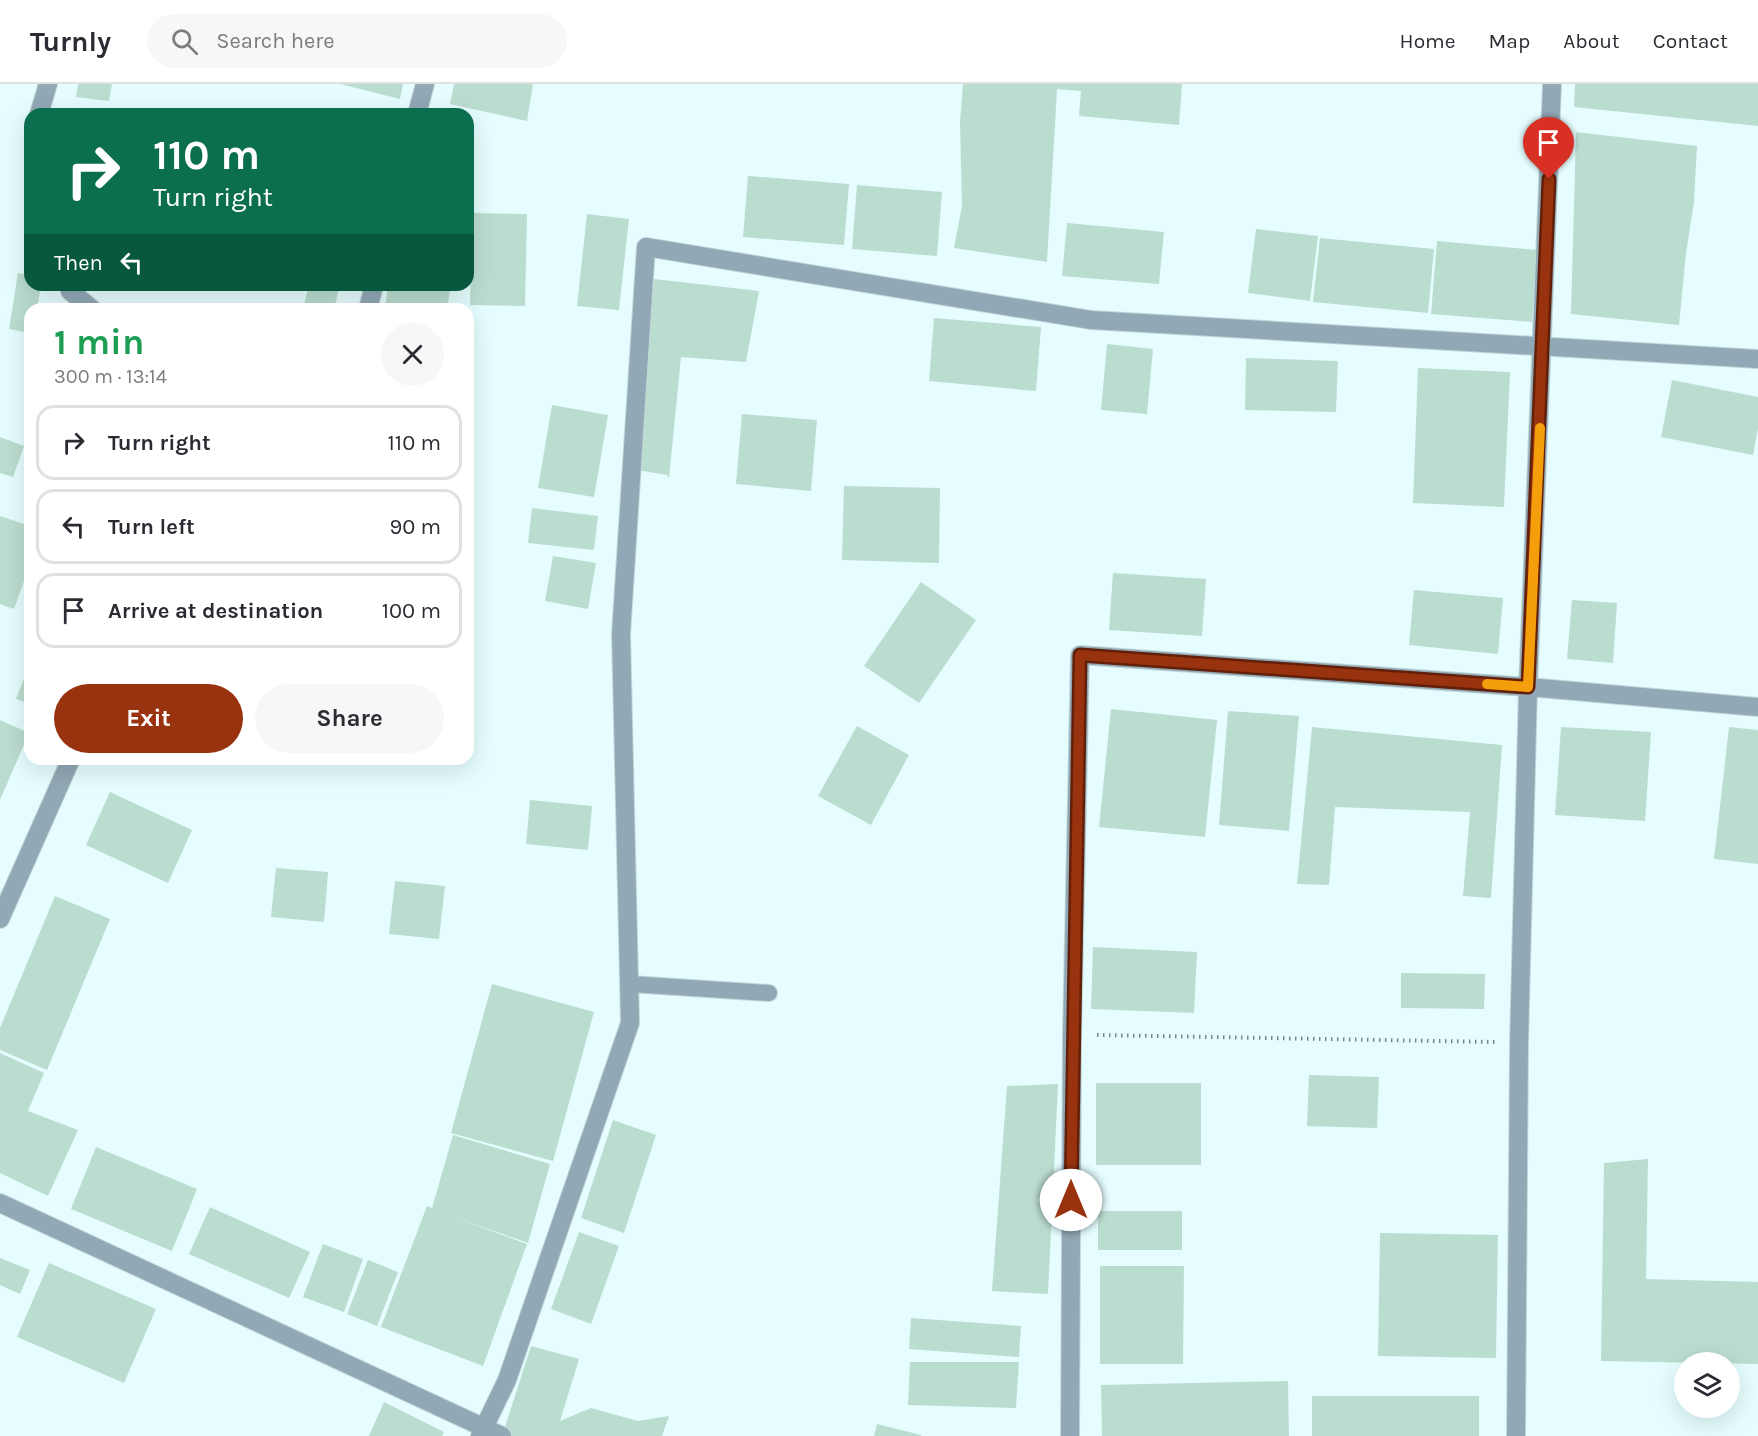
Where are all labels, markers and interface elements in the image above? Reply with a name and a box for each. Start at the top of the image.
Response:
search box [147,14,567,68]
text: Turnly [30,25,111,58]
icon: search [168,25,201,58]
text: Search here [216,28,335,54]
text: Home [1400,29,1456,53]
text: Map [1489,29,1530,53]
text: About [1563,29,1620,53]
text: Contact [1653,29,1728,53]
pin [1523,117,1574,179]
icon: arrive [1532,126,1565,159]
text: 110 m [153,130,260,180]
icon: right [54,132,132,210]
text: Turn right [153,181,273,213]
icon: left [115,246,148,279]
text: Then [54,250,103,276]
text: 1 min [54,321,144,363]
button: close [381,323,444,386]
text: 300 m · 13:14 [54,365,167,388]
icon: right [57,426,90,459]
text: Turn right [108,430,211,456]
text: 110 m [388,430,441,456]
icon: left [57,510,90,543]
text: Turn left [108,514,195,540]
text: 90 m [389,514,441,540]
icon: arrive [57,594,90,627]
text: Arrive at destination [108,598,323,624]
text: 100 m [382,598,441,624]
button: Exit [54,684,243,753]
button: Share [255,684,444,753]
position arrow [1039,1168,1103,1232]
map controls [1674,1352,1740,1418]
button: layers [1674,1352,1740,1418]

